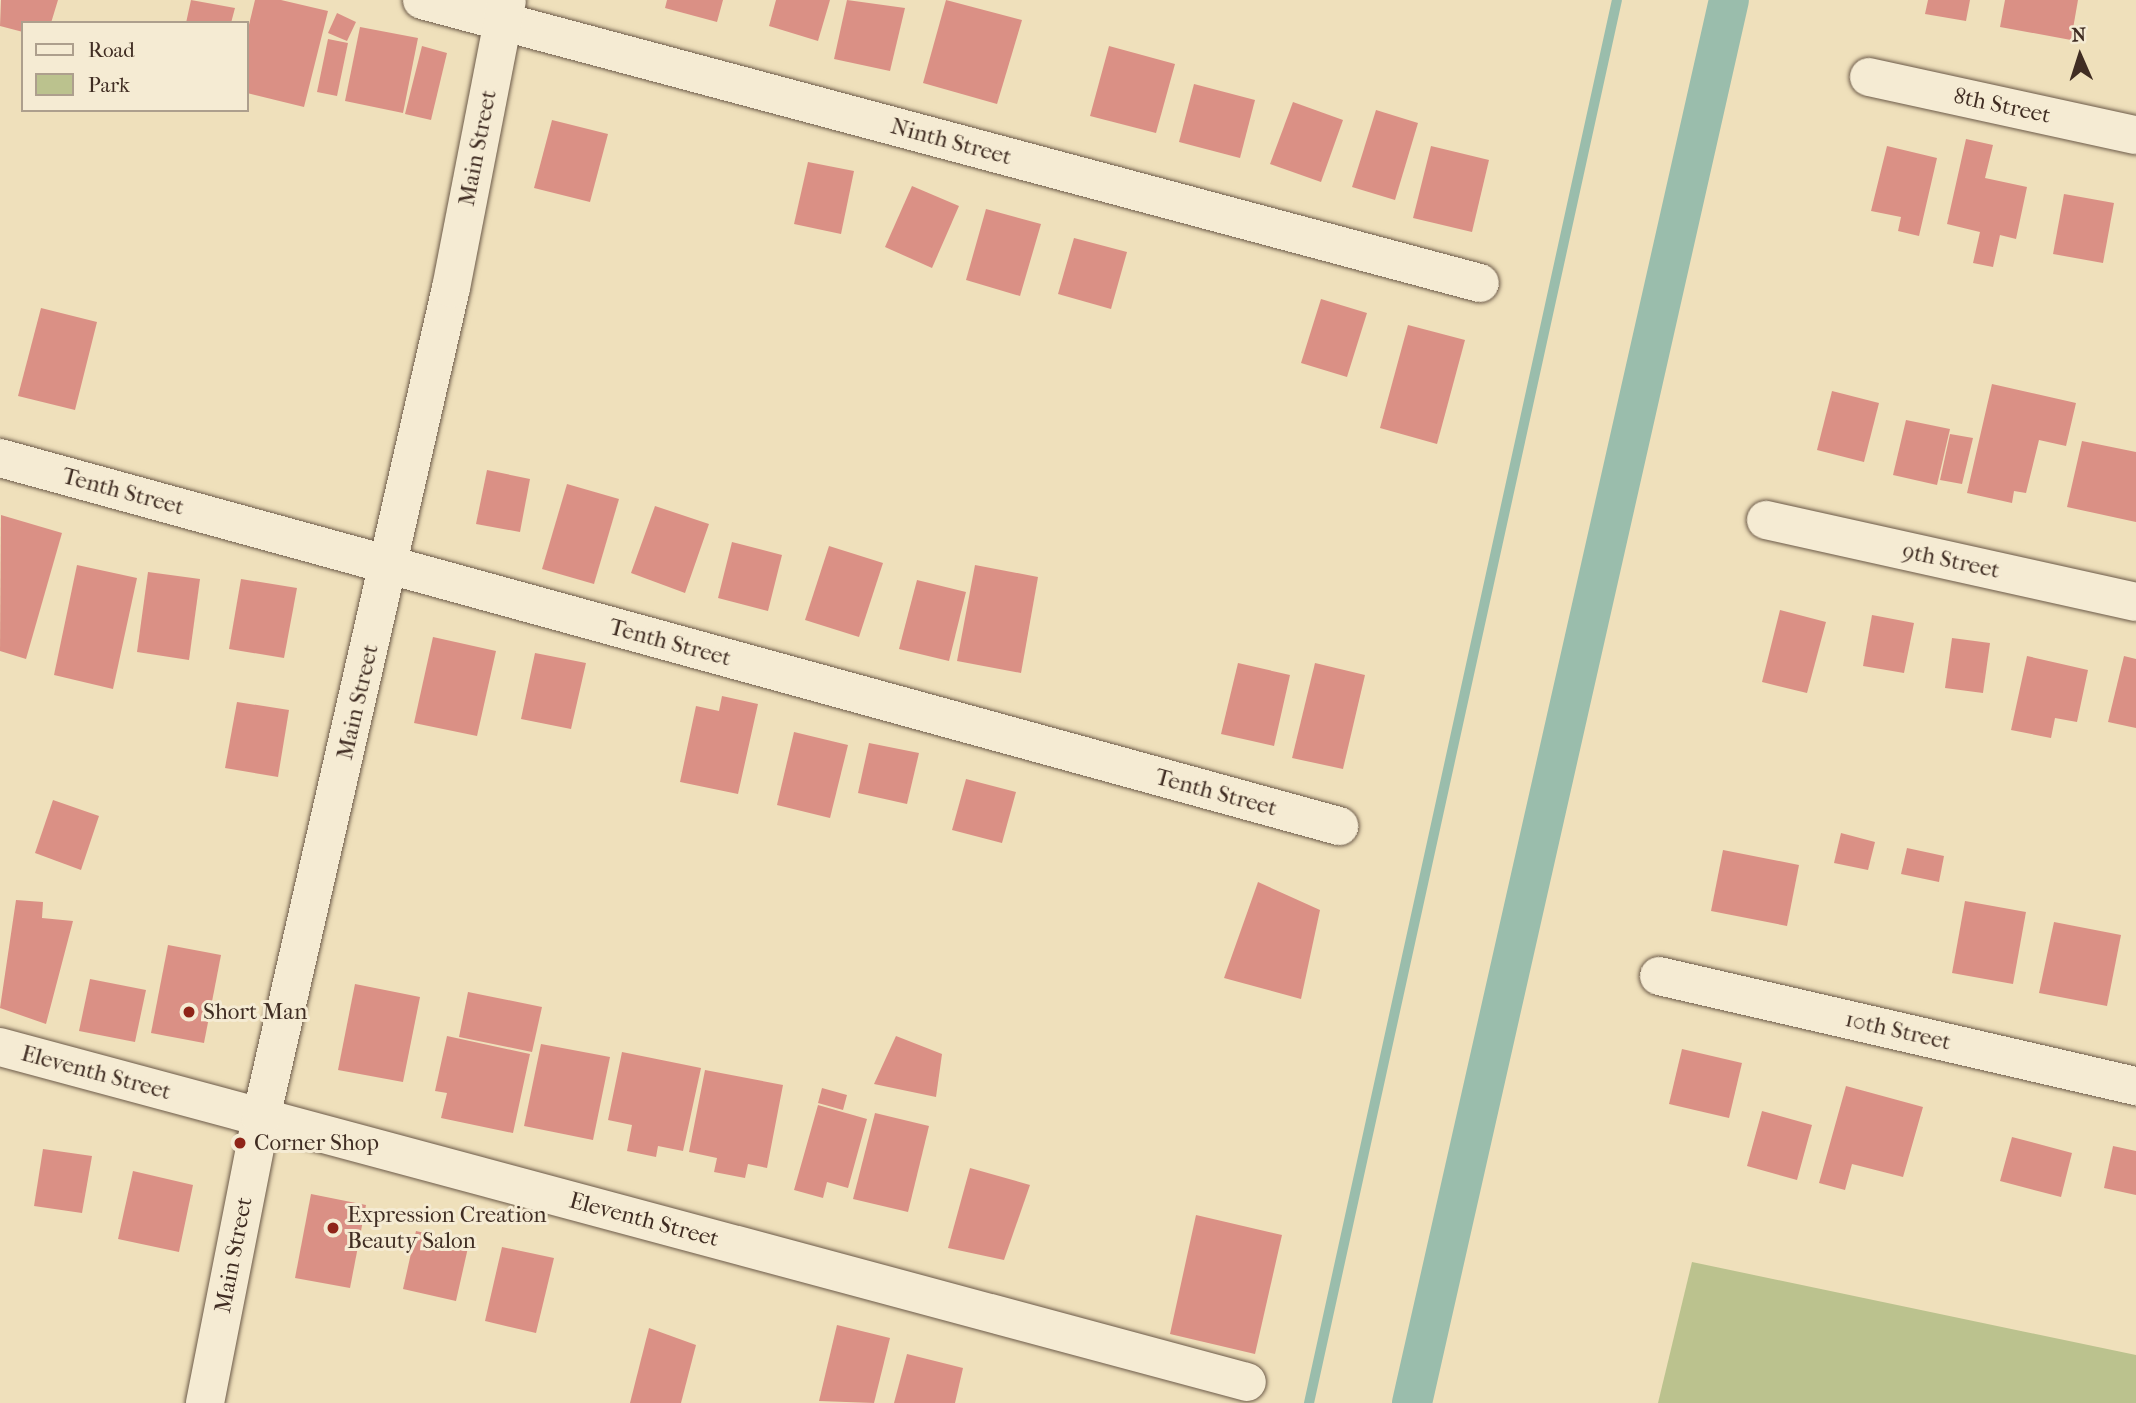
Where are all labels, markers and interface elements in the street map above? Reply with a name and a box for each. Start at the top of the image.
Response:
legend [21,21,248,112]
north arrow [2045,21,2115,91]
text: N [2071,24,2087,46]
text: Road [88,38,135,62]
text: Park [88,73,130,97]
street label: 8th Street [1951,82,2053,130]
street label: Main Street [453,88,503,208]
street label: Ninth Street [888,113,1014,171]
street label: Tenth Street [59,463,187,521]
street label: 9th Street [1900,537,2002,585]
street label: Tenth Street [606,614,734,672]
street label: Main Street [331,642,385,762]
street label: Tenth Street [1152,764,1280,822]
place label: Short Man [203,998,307,1026]
marker: Short Man [181,1004,197,1020]
street label: 10th Street [1843,1005,1953,1057]
street label: Eleventh Street [18,1040,174,1106]
place label: Corner Shop [254,1129,379,1157]
marker: Corner Shop [232,1135,248,1151]
street label: Eleventh Street [566,1187,722,1253]
street label: Main Street [209,1195,259,1315]
place label: Expression Creation Beauty Salon [347,1201,547,1255]
marker: Expression Creation Beauty Salon [325,1220,341,1236]

